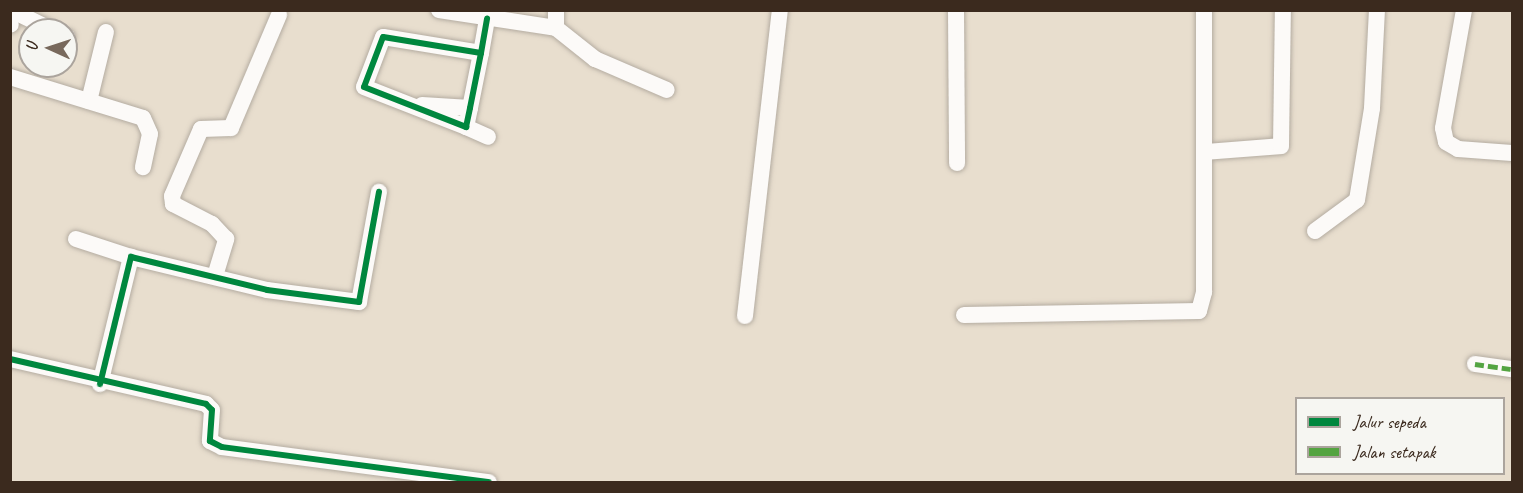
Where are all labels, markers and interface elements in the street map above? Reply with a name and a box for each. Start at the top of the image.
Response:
north arrow [18,18,78,78]
text: U [22,43,42,52]
legend [1295,397,1505,475]
text: Jalur sepeda [1353,411,1426,433]
text: Jalan setapak [1353,441,1435,463]

